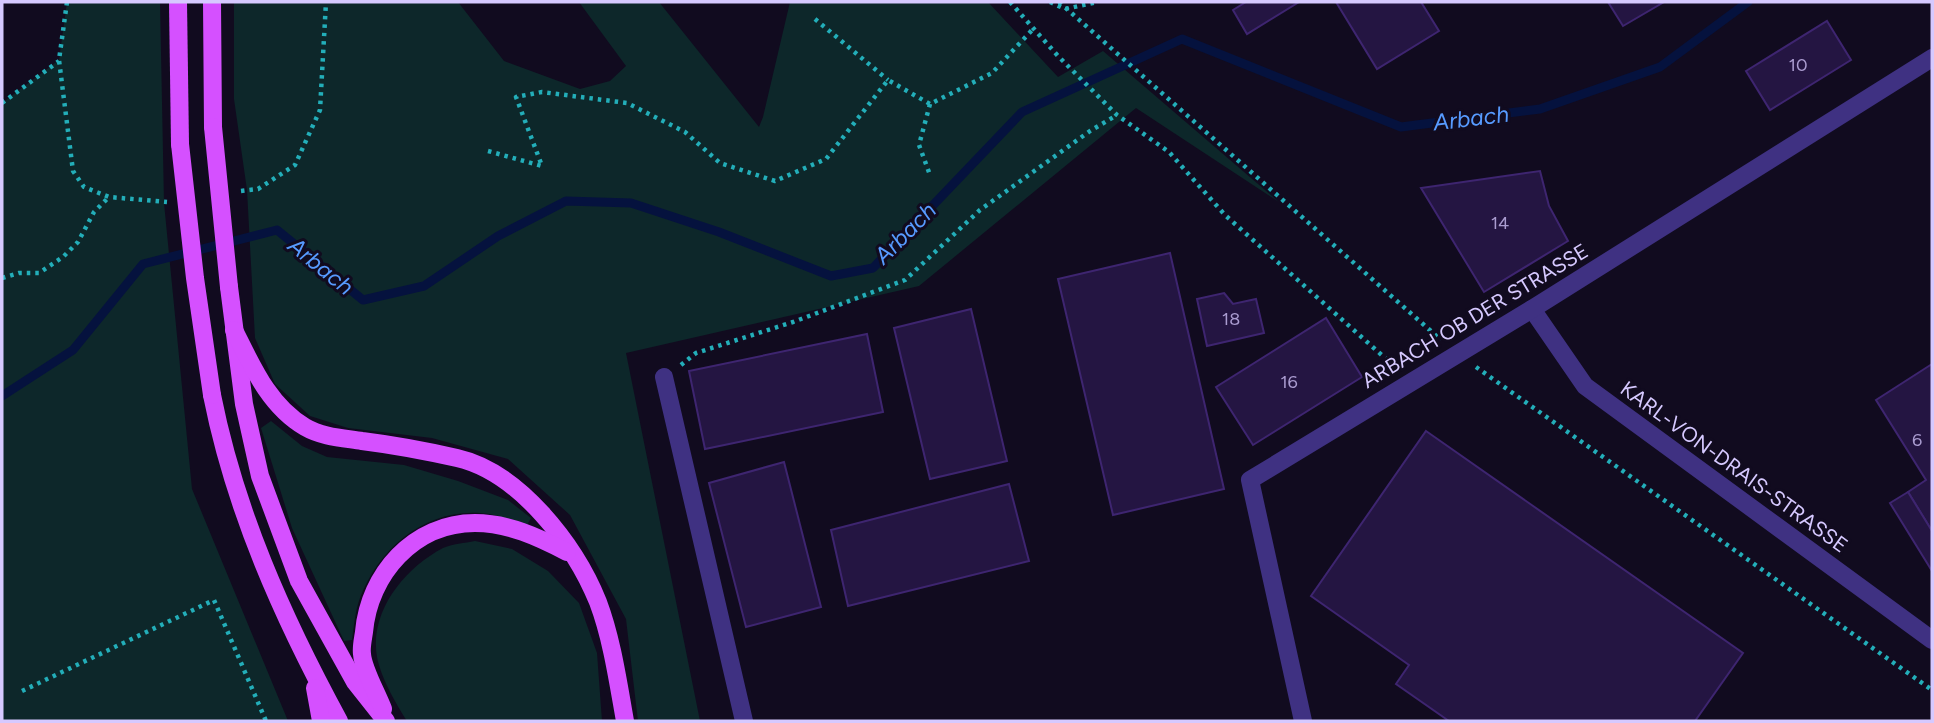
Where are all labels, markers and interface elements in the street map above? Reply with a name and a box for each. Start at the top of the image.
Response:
house number: 10 [1789,54,1807,76]
water label: Arbach [1431,99,1511,137]
water label: Arbach [868,196,942,270]
house number: 14 [1491,212,1509,234]
water label: Arbach [282,231,359,301]
street label: ARBACH OB DER STRASSE [1357,238,1592,393]
house number: 18 [1222,308,1240,330]
house number: 16 [1280,371,1298,393]
street label: KARL-VON-DRAIS-STRASSE [1616,376,1853,558]
house number: 6 [1912,429,1922,451]

